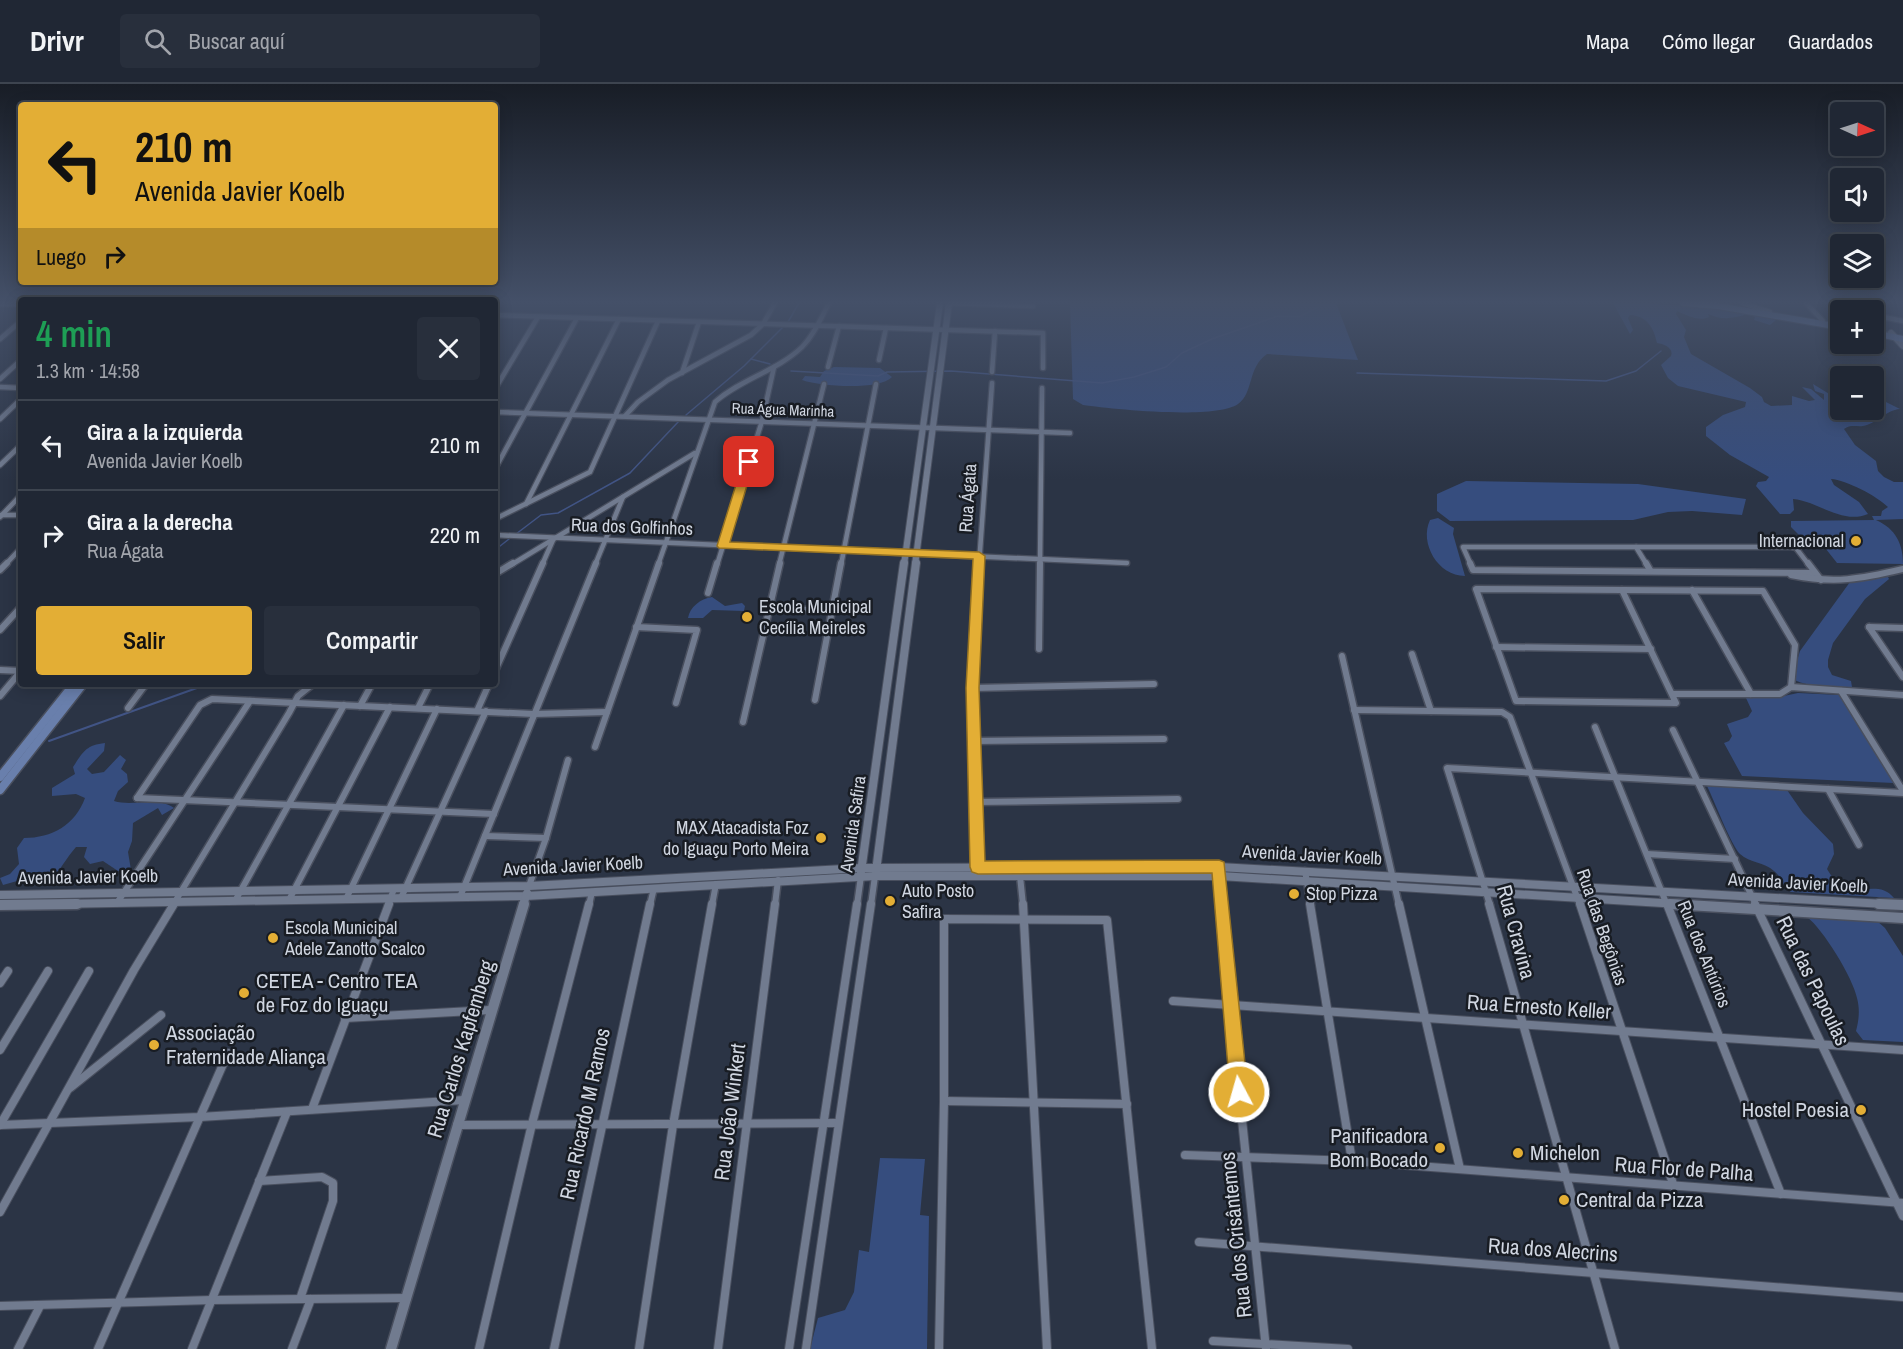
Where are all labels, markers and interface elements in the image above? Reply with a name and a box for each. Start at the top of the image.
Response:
search box [120,14,540,68]
text: Drivr [30,22,84,60]
icon: search [141,25,174,58]
text: Buscar aquí [189,26,285,56]
text: Mapa [1586,27,1629,56]
text: Cómo llegar [1662,27,1755,56]
text: Guardados [1788,27,1873,56]
north arrow [1830,102,1884,156]
map controls [1830,102,1884,420]
text: 210 m [135,119,233,175]
icon: left [36,126,114,204]
button: sound [1830,168,1884,222]
text: Avenida Javier Koelb [135,173,345,209]
button: layers [1830,234,1884,288]
icon: right [98,240,131,273]
text: Luego [36,242,86,272]
button: + [1830,300,1884,354]
text: 4 min [36,310,112,358]
button: close [417,317,480,380]
text: 1.3 km · 14:58 [36,357,140,384]
button: − [1830,366,1884,420]
street label: Rua Água Marinha [731,397,835,422]
text: Gira a la izquierda [87,417,242,447]
icon: left [36,429,69,462]
text: 210 m [430,430,480,460]
pin [723,436,774,487]
icon: arrive [732,445,765,478]
text: Avenida Javier Koelb [87,447,243,474]
street label: Rua Ágata [953,463,982,533]
text: Gira a la derecha [87,507,232,537]
street label: Rua dos Golfinhos [570,512,694,541]
icon: right [36,519,69,552]
text: 220 m [430,520,480,550]
place label: Internacional [1759,528,1844,553]
marker: Internacional [1849,534,1863,548]
text: Rua Ágata [87,537,164,564]
place label: Escola Municipal Cecília Meireles [759,594,871,640]
button: Salir [36,606,252,675]
button: Compartir [264,606,480,675]
marker: Escola Municipal Cecília Meireles [740,610,754,624]
street label: Avenida Safira [833,774,872,875]
place label: MAX Atacadista Foz do Iguaçu Porto Meira [663,815,809,861]
marker: MAX Atacadista Foz do Iguaçu Porto Meira [814,831,828,845]
street label: Avenida Javier Koelb [1240,838,1383,871]
street label: Avenida Javier Koelb [501,849,644,882]
street label: Avenida Javier Koelb [17,863,158,890]
street label: Rua das Begônias [1571,865,1634,988]
street label: Avenida Javier Koelb [1726,866,1869,899]
place label: Auto Posto Safira [901,878,974,924]
place label: Stop Pizza [1306,881,1377,906]
street label: Rua Cravina [1490,881,1543,983]
marker: Stop Pizza [1287,887,1301,901]
marker: Auto Posto Safira [883,894,897,908]
street label: Rua dos Antúrios [1672,897,1737,1011]
street label: Rua das Papoulas [1770,911,1857,1050]
place label: Escola Municipal Adele Zanotto Scalco [284,915,425,961]
marker: Escola Municipal Adele Zanotto Scalco [266,931,280,945]
street label: Rua Carlos Kapfemberg [420,956,502,1141]
place label: CETEA - Centro TEA de Foz do Iguaçu [256,966,418,1019]
marker: CETEA - Centro TEA de Foz do Iguaçu [237,986,251,1000]
street label: Rua Ernesto Keller [1466,987,1612,1026]
place label: Associação Fraternidade Aliança [165,1018,326,1071]
street label: Rua Ricardo M Ramos [552,1025,617,1203]
marker: Associação Fraternidade Aliança [147,1038,161,1052]
street label: Rua João Winkert [707,1042,752,1182]
position arrow [1207,1060,1271,1124]
place label: Hostel Poesia [1742,1095,1849,1124]
marker: Hostel Poesia [1854,1103,1868,1117]
place label: Panificadora Bom Bocado [1329,1121,1428,1174]
place label: Michelon [1530,1138,1600,1167]
marker: Panificadora Bom Bocado [1433,1141,1447,1155]
marker: Michelon [1511,1146,1525,1160]
street label: Rua Flor de Palha [1614,1149,1755,1188]
street label: Rua dos Crisântemos [1212,1151,1259,1319]
place label: Central da Pizza [1576,1185,1704,1214]
marker: Central da Pizza [1557,1193,1571,1207]
street label: Rua dos Alecrins [1487,1230,1619,1269]

